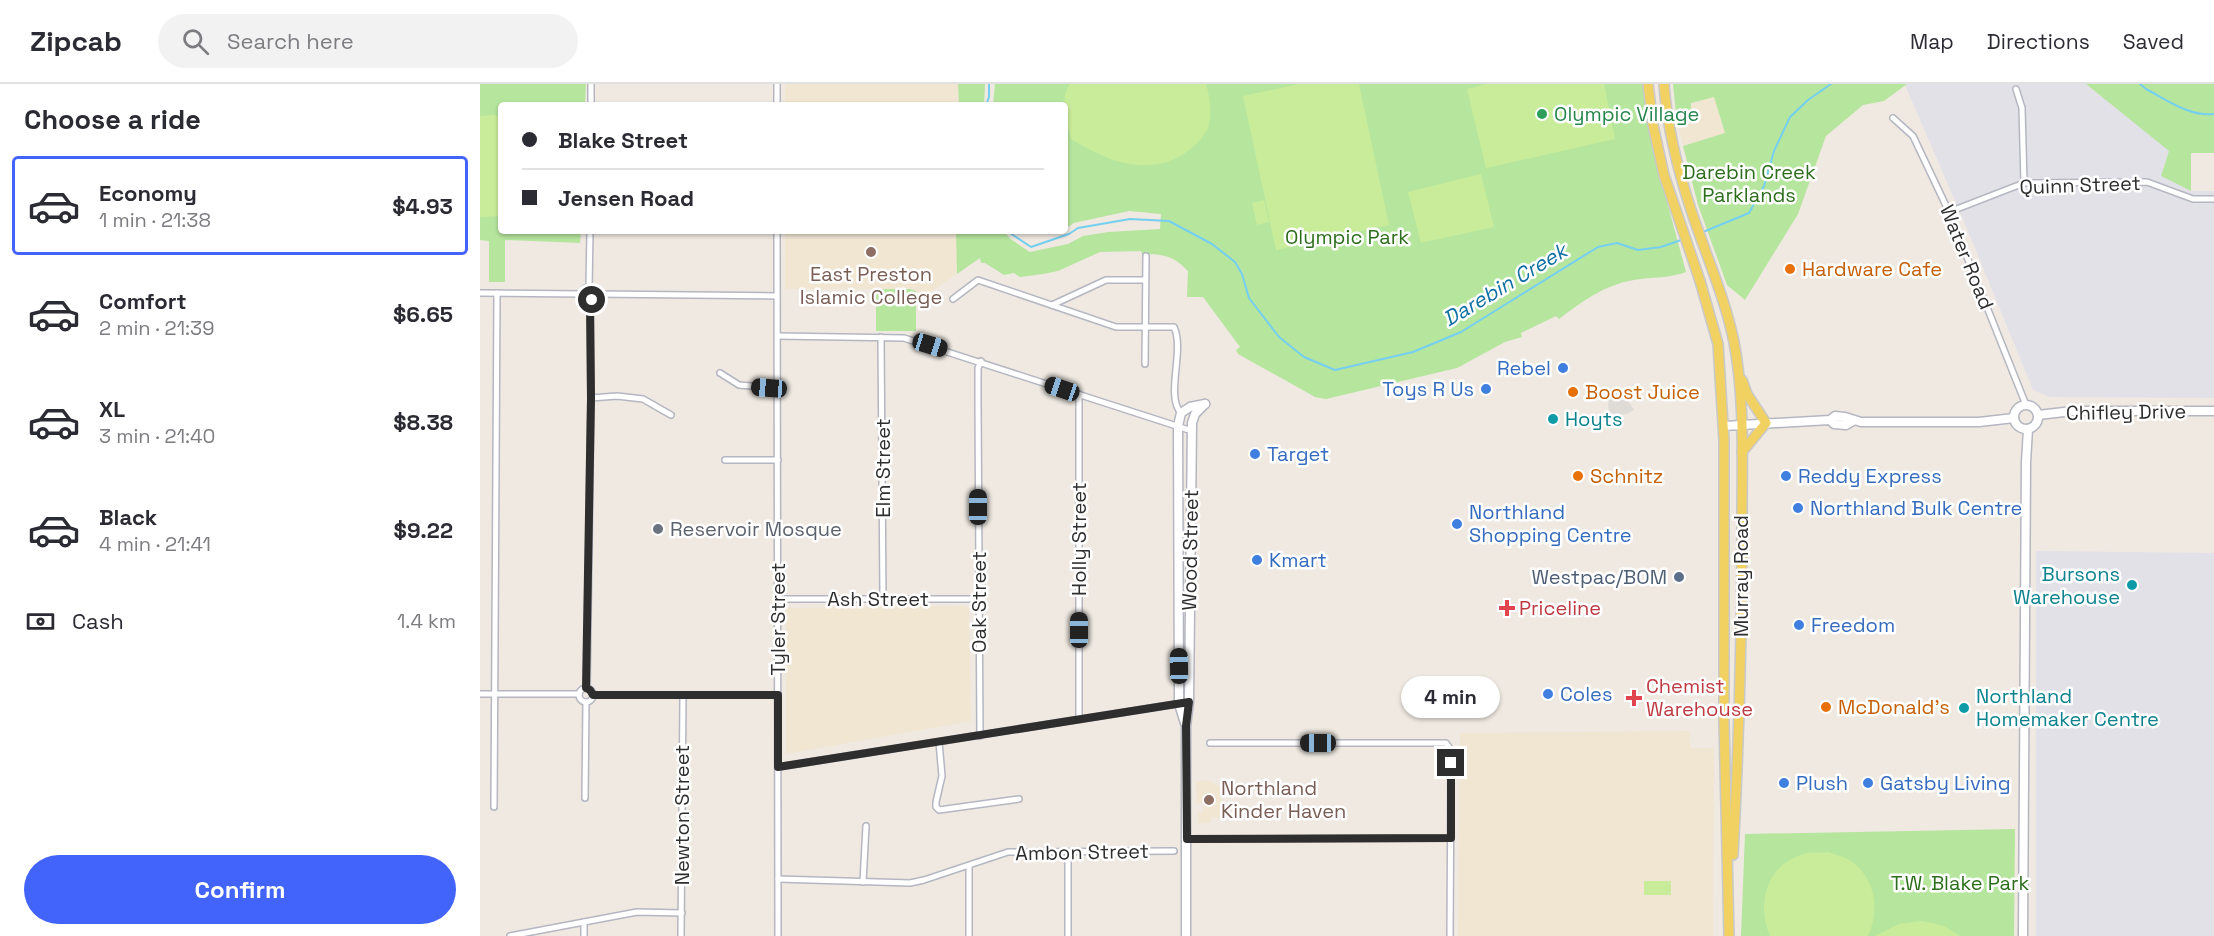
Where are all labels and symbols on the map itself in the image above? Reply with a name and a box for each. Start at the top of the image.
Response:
place label: Olympic Village [1554,101,1699,127]
marker: Olympic Village [1535,107,1549,121]
park label: Darebin Creek Parklands [1682,159,1816,208]
street label: Quinn Street [2019,170,2141,200]
street label: Water Road [1934,201,2000,313]
park label: Olympic Park [1285,224,1409,250]
water label: Darebin Creek [1438,236,1574,332]
marker: East Preston Islamic College [864,245,878,259]
place label: Hardware Cafe [1802,256,1942,282]
place label: East Preston Islamic College [800,261,942,310]
marker: Hardware Cafe [1783,262,1797,276]
route start [578,286,605,313]
car [910,331,950,359]
place label: Rebel [1497,355,1551,381]
marker: Rebel [1556,361,1570,375]
car [1042,375,1082,403]
place label: Toys R Us [1382,376,1474,402]
car [750,378,788,398]
place label: Boost Juice [1585,379,1700,405]
marker: Toys R Us [1479,382,1493,396]
marker: Boost Juice [1566,385,1580,399]
street label: Chifley Drive [2066,398,2186,426]
place label: Hoyts [1565,406,1622,432]
marker: Hoyts [1546,412,1560,426]
street label: Elm Street [870,418,896,518]
place label: Target [1267,441,1329,467]
marker: Target [1248,447,1262,461]
place label: Schnitz [1590,463,1663,489]
place label: Reddy Express [1798,463,1942,489]
marker: Schnitz [1571,469,1585,483]
marker: Reddy Express [1779,469,1793,483]
street label: Holly Street [1066,482,1092,596]
car [969,489,987,525]
street label: Wood Street [1176,489,1204,611]
place label: Northland Bulk Centre [1810,495,2022,521]
place label: Northland Shopping Centre [1469,499,1632,548]
marker: Northland Bulk Centre [1791,501,1805,515]
street label: Murray Road [1728,515,1754,637]
place label: Reservoir Mosque [670,516,842,542]
marker: Northland Shopping Centre [1450,517,1464,531]
marker: Reservoir Mosque [651,522,665,536]
place label: Kmart [1269,547,1327,573]
street label: Oak Street [966,551,992,653]
marker: Kmart [1250,553,1264,567]
place label: Bursons Warehouse [2013,561,2120,610]
street label: Tyler Street [765,563,791,676]
place label: Westpac/BOM [1531,564,1667,590]
marker: Westpac/BOM [1672,570,1686,584]
marker: Bursons Warehouse [2125,578,2139,592]
street label: Ash Street [827,586,929,612]
place label: Priceline [1519,595,1601,621]
marker: Priceline [1500,601,1514,615]
car [1070,612,1088,648]
place label: Freedom [1811,612,1895,638]
marker: Freedom [1792,618,1806,632]
car [1170,648,1188,684]
place label: Chemist Warehouse [1646,673,1753,722]
callout: 4 min [1402,676,1500,718]
place label: Coles [1560,681,1612,707]
place label: Northland Homemaker Centre [1976,683,2159,732]
marker: Coles [1541,687,1555,701]
marker: Chemist Warehouse [1627,691,1641,705]
place label: McDonald's [1838,694,1950,720]
marker: McDonald's [1819,700,1833,714]
marker: Northland Homemaker Centre [1957,701,1971,715]
car [1300,734,1336,752]
street label: Newton Street [669,745,695,885]
route end [1437,749,1464,776]
place label: Plush [1796,770,1848,796]
place label: Gatsby Living [1880,770,2011,796]
place label: Northland Kinder Haven [1221,775,1346,824]
marker: Plush [1777,776,1791,790]
marker: Gatsby Living [1861,776,1875,790]
marker: Northland Kinder Haven [1202,793,1216,807]
street label: Ambon Street [1015,838,1149,866]
park label: T.W. Blake Park [1891,870,2030,896]

